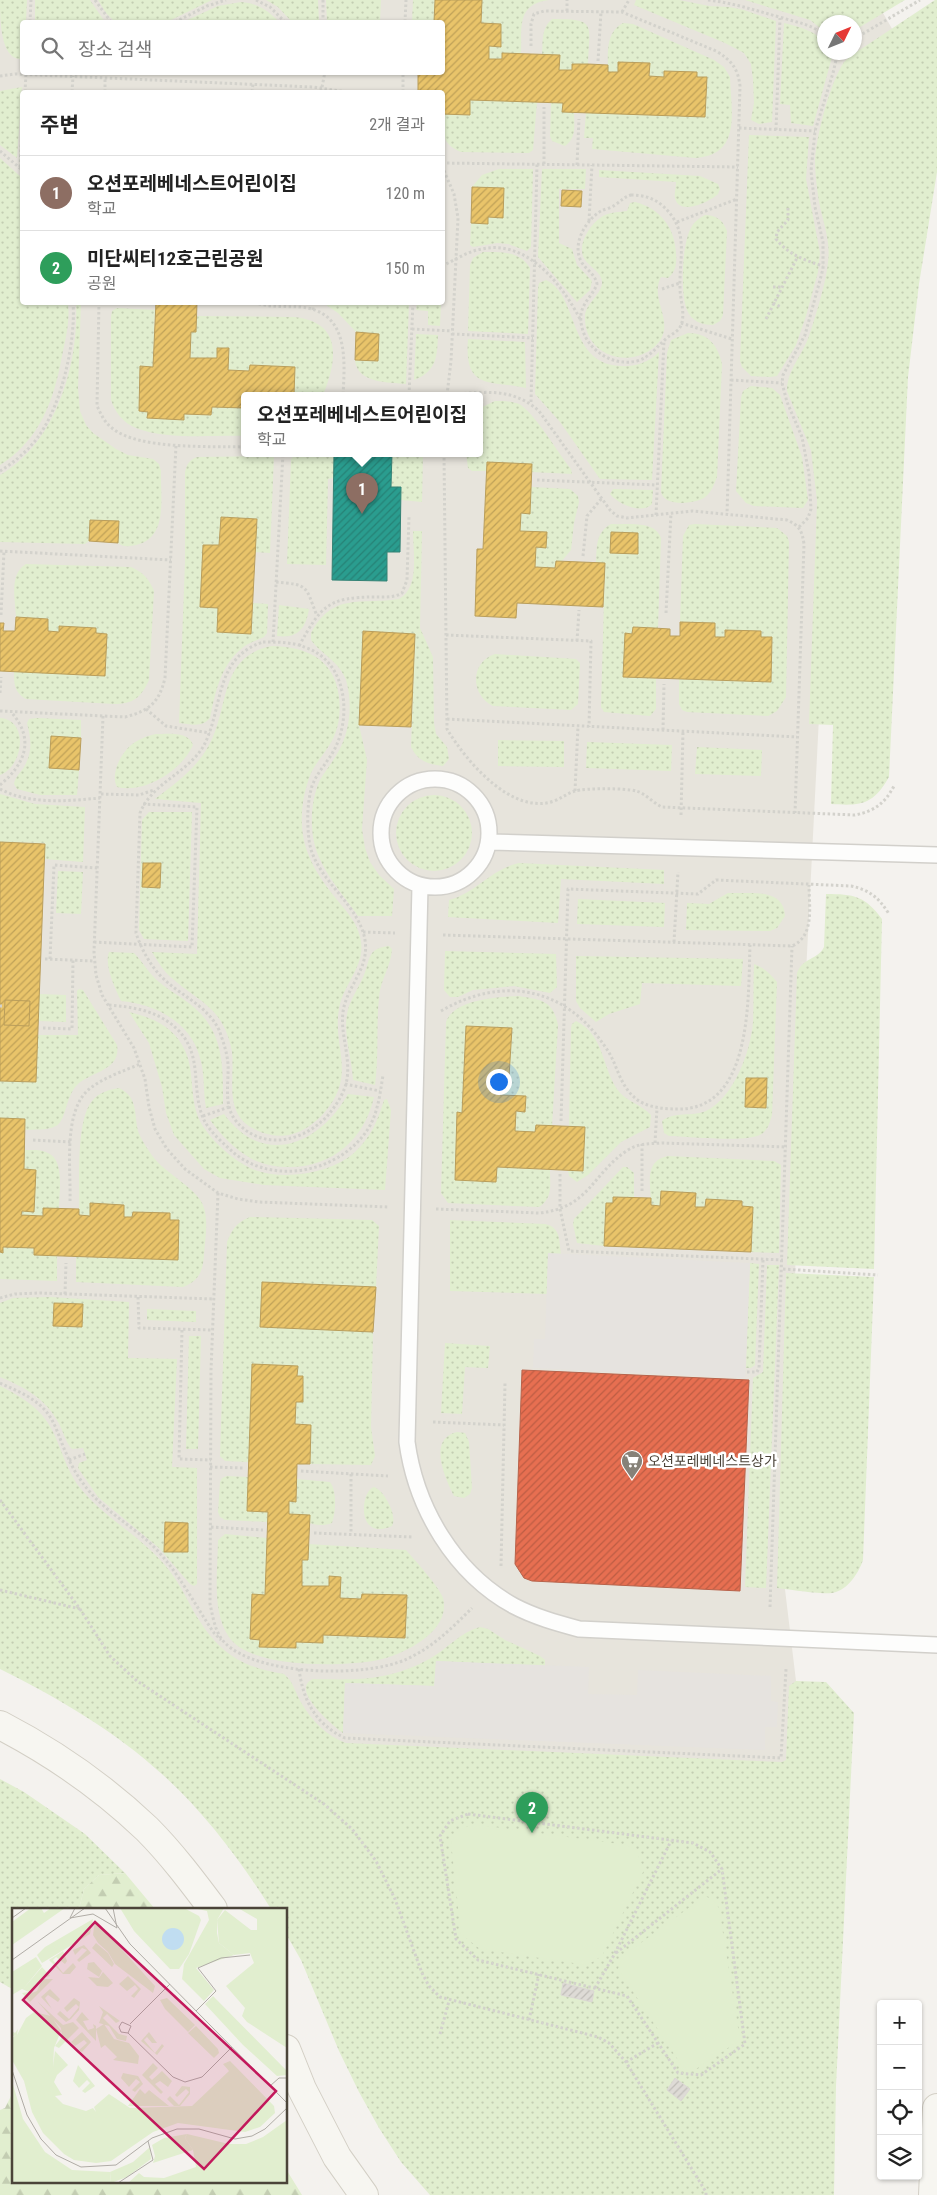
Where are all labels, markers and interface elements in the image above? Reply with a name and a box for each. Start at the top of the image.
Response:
north arrow [817,15,862,60]
search box [20,20,445,75]
icon: search [38,34,66,62]
text: 장소 검색 [78,38,152,61]
text: 주변 [40,113,79,137]
text: 2개 결과 [369,115,425,134]
text: 오션포레베네스트어린이집 [87,172,297,195]
text: 1 [52,184,60,203]
text: 120 m [386,184,425,203]
text: 학교 [87,199,116,218]
text: 미단씨티12호근린공원 [87,247,264,270]
text: 2 [52,259,60,278]
text: 150 m [386,259,425,278]
text: 공원 [87,274,116,293]
popup [241,392,483,457]
text: 오션포레베네스트어린이집 [257,403,467,426]
text: 학교 [257,430,287,449]
pin: 1 [346,473,378,514]
your location [486,1069,512,1095]
supermarket icon: 오션포레베네스트상가 [620,1449,644,1480]
place label: 오션포레베네스트상가 [648,1453,777,1469]
pin: 2 [516,1792,548,1833]
inset map [12,1908,288,2182]
map controls [877,2000,922,2180]
button: + [877,2000,922,2045]
button: − [877,2045,922,2090]
button: locate [877,2090,922,2135]
button: layers [877,2135,922,2180]

